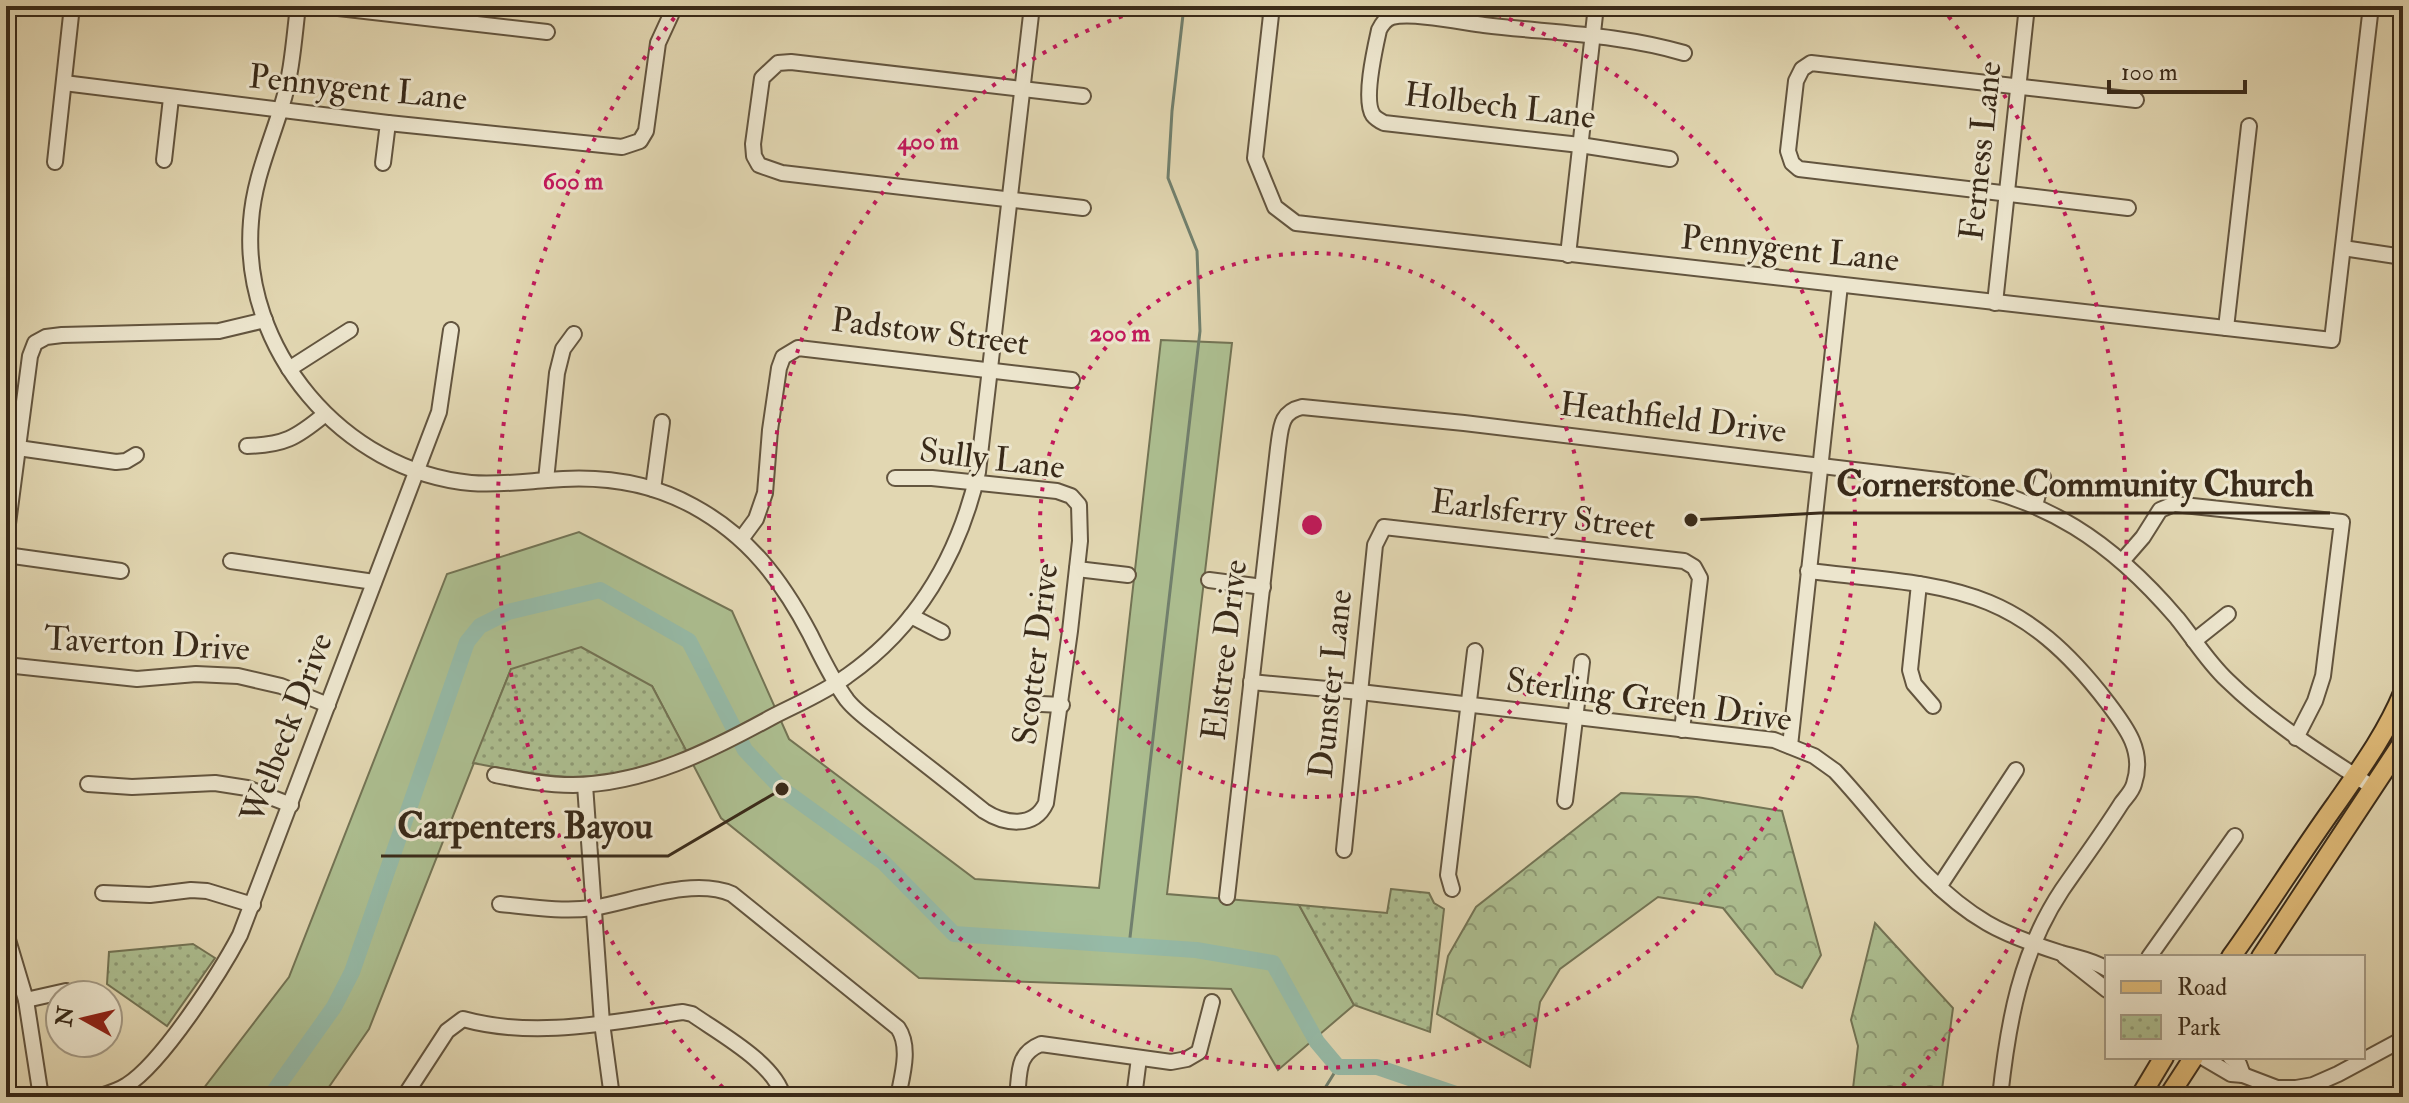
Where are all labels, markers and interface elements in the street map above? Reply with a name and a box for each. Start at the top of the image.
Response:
scale bar [2109,44,2245,94]
street label: Pennygent Lane [247,55,469,121]
text: 100 m [2121,57,2178,88]
street label: Ferness Lane [1950,59,2012,243]
street label: Holbech Lane [1402,73,1598,139]
text: 400 m [896,126,959,157]
text: 600 m [543,166,604,197]
street label: Pennygent Lane [1679,216,1901,282]
street label: Padstow Street [829,299,1031,365]
text: 200 m [1090,318,1151,349]
street label: Heathfield Drive [1557,383,1789,453]
street label: Sully Lane [917,429,1067,489]
callout: Cornerstone Community Church [1820,453,2330,513]
text: Cornerstone Community Church [1836,462,2314,508]
street label: Earlsferry Street [1428,480,1658,550]
centre of rings [1298,511,1326,539]
street label: Elstree Drive [1193,557,1257,743]
street label: Scotter Drive [1004,561,1068,747]
street label: Dunster Lane [1300,587,1362,781]
street label: Taverton Drive [43,617,251,671]
street label: Welbeck Drive [231,627,343,830]
street label: Sterling Green Drive [1503,659,1795,741]
callout: Carpenters Bayou [381,796,668,856]
text: Carpenters Bayou [397,804,653,850]
legend [2105,955,2365,1059]
text: Road [2177,972,2227,1003]
north arrow [44,979,124,1059]
text: N [50,1004,80,1029]
text: Park [2177,1012,2221,1043]

